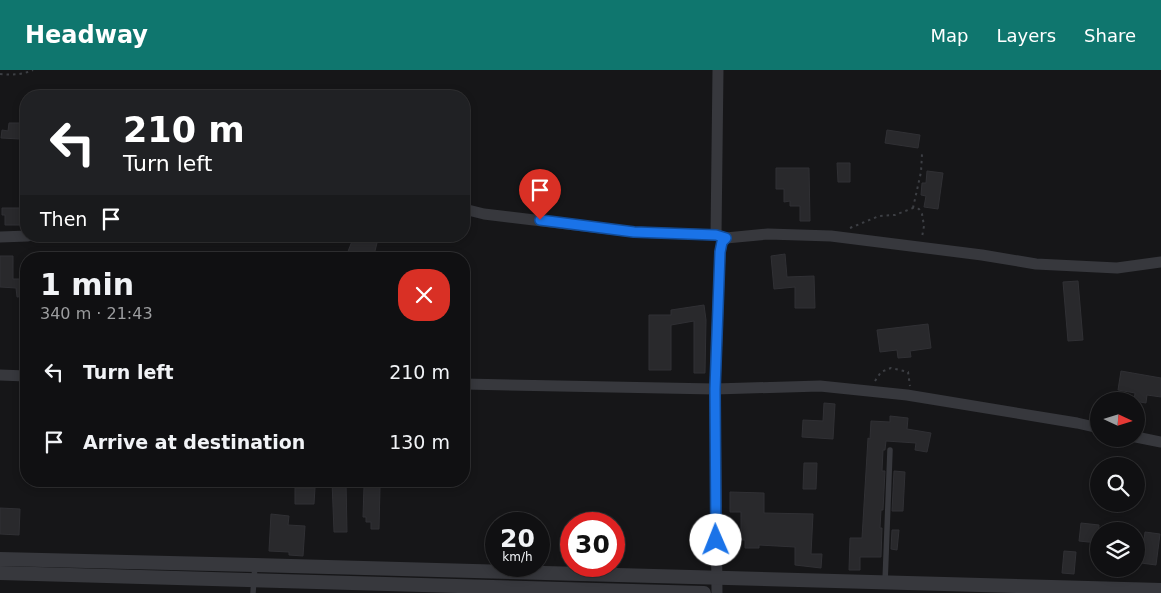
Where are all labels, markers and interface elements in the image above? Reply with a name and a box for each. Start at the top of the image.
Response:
text: Headway [25,21,148,49]
text: Map [930,25,968,46]
text: Layers [996,25,1056,46]
text: Share [1084,25,1136,46]
icon: left [40,110,105,175]
text: 210 m [123,110,245,150]
text: Turn left [123,151,212,176]
pin [519,169,561,220]
icon: arrive [526,176,554,204]
icon: arrive [97,205,125,233]
text: Then [40,208,87,230]
text: 1 min [40,267,134,302]
button: close [398,269,450,321]
text: 340 m · 21:43 [40,304,153,323]
icon: left [40,358,68,386]
text: Turn left [83,361,174,383]
text: 210 m [389,361,450,383]
north arrow [1090,392,1145,448]
map controls [1090,392,1145,577]
icon: arrive [40,428,68,456]
text: Arrive at destination [83,431,305,453]
text: 130 m [389,431,450,453]
button: search [1090,457,1145,512]
speed limit sign: 30 [560,512,625,577]
position arrow [689,513,741,565]
button: layers [1090,522,1145,577]
text: 20 [500,524,535,553]
text: km/h [502,550,533,564]

